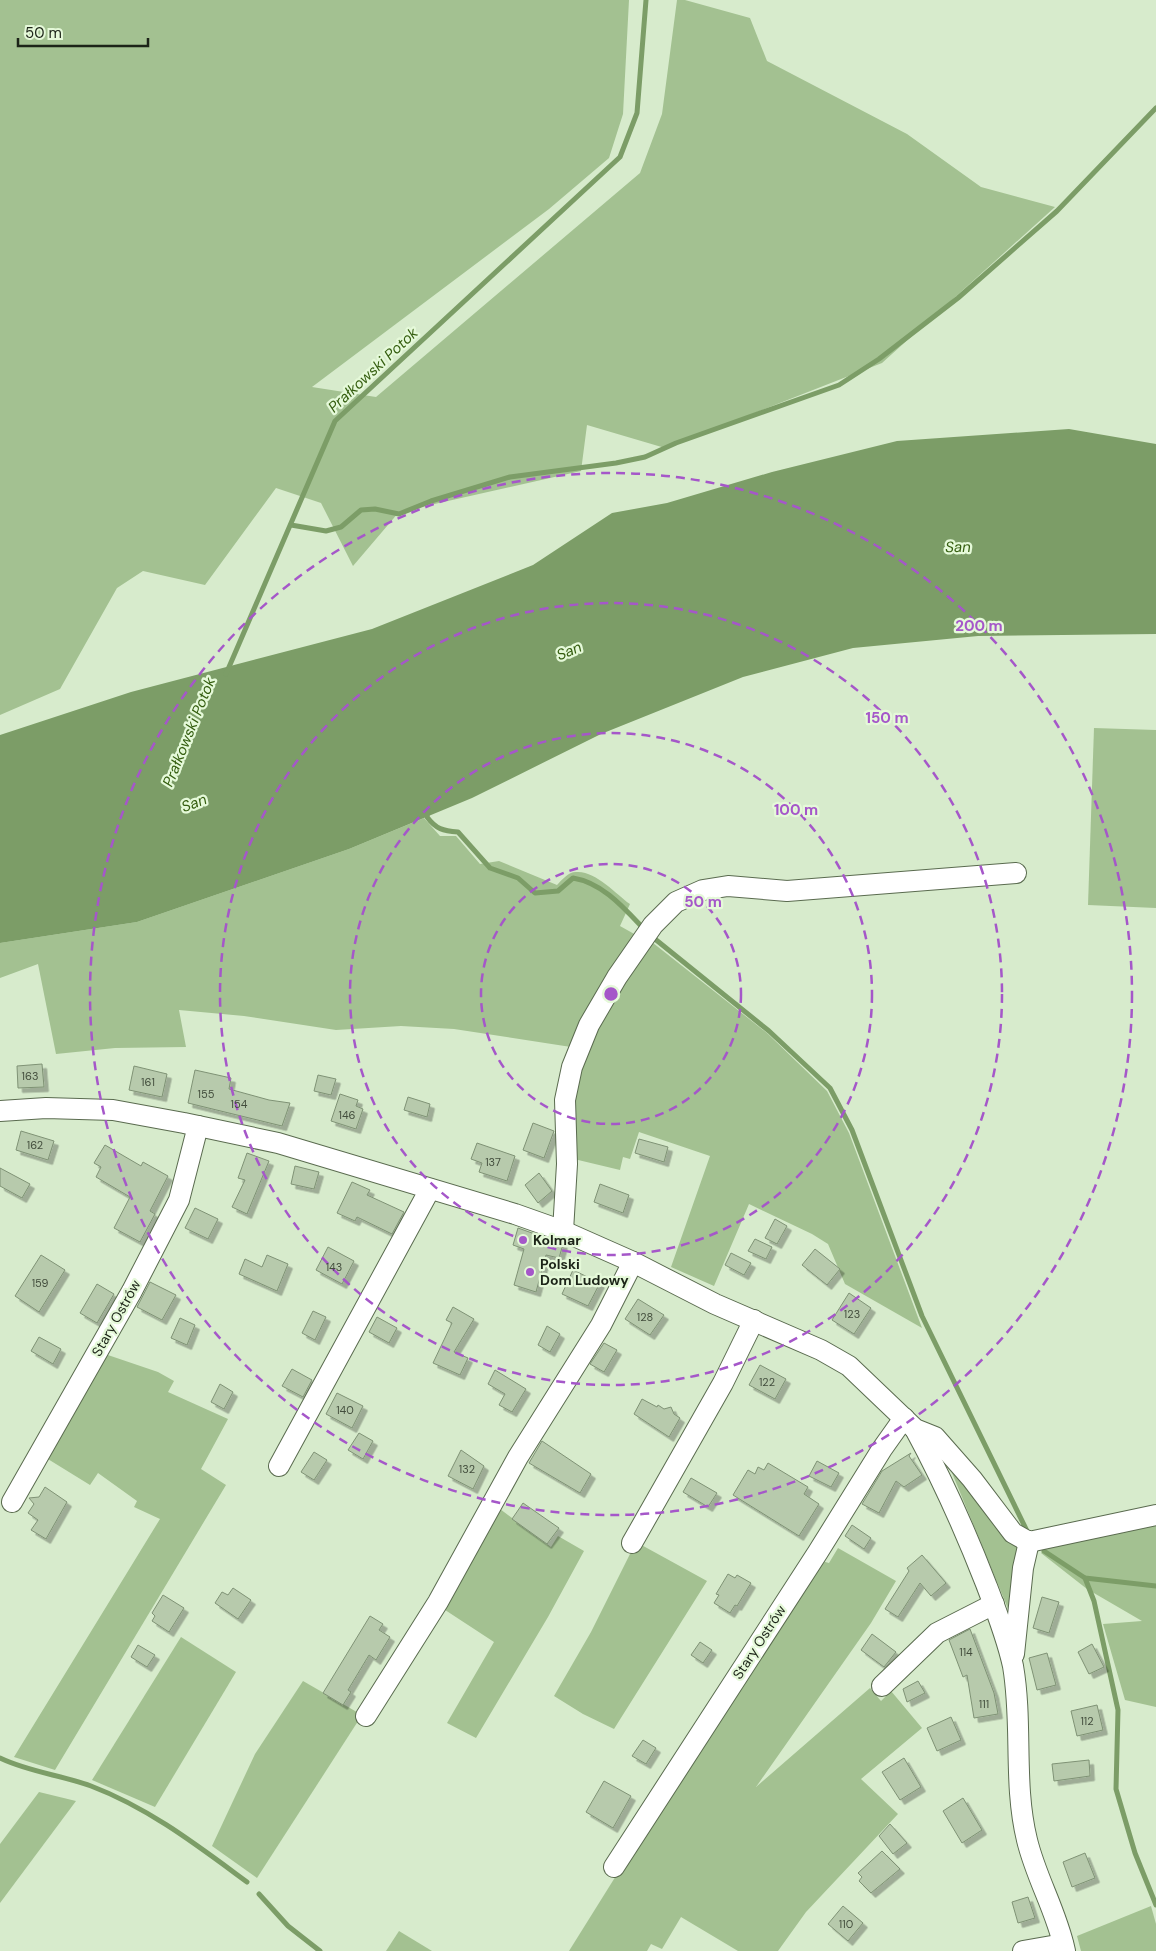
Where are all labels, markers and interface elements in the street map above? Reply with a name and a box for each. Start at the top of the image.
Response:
scale bar [18,15,148,47]
text: 50 m [25,23,62,43]
water label: Prałkowski Potok [324,323,423,417]
water label: San [945,537,971,557]
text: 200 m [955,616,1003,636]
water label: San [553,637,585,665]
water label: Prałkowski Potok [158,674,220,790]
text: 150 m [866,708,909,728]
water label: San [178,789,210,817]
text: 100 m [774,800,818,820]
text: 50 m [684,892,722,912]
centre of rings [602,985,620,1003]
house number: 163 [22,1069,38,1083]
house number: 161 [141,1075,155,1089]
house number: 155 [198,1087,215,1101]
house number: 154 [231,1097,248,1111]
house number: 146 [338,1108,356,1122]
house number: 162 [27,1138,43,1152]
house number: 137 [485,1155,501,1169]
place label: Kolmar [533,1231,581,1249]
marker: Kolmar [517,1234,529,1246]
place label: Polski Dom Ludowy [540,1255,629,1289]
house number: 143 [326,1260,342,1274]
marker: Polski Dom Ludowy [524,1266,536,1278]
house number: 159 [32,1276,48,1290]
street label: Stary Ostrów [88,1276,145,1359]
house number: 123 [844,1307,860,1321]
house number: 128 [637,1310,653,1324]
house number: 122 [759,1375,775,1389]
house number: 140 [336,1403,354,1417]
house number: 132 [459,1462,475,1476]
street label: Stary Ostrów [728,1601,790,1682]
house number: 114 [959,1645,973,1659]
house number: 111 [979,1697,989,1711]
house number: 112 [1080,1714,1094,1728]
house number: 110 [839,1917,853,1931]

